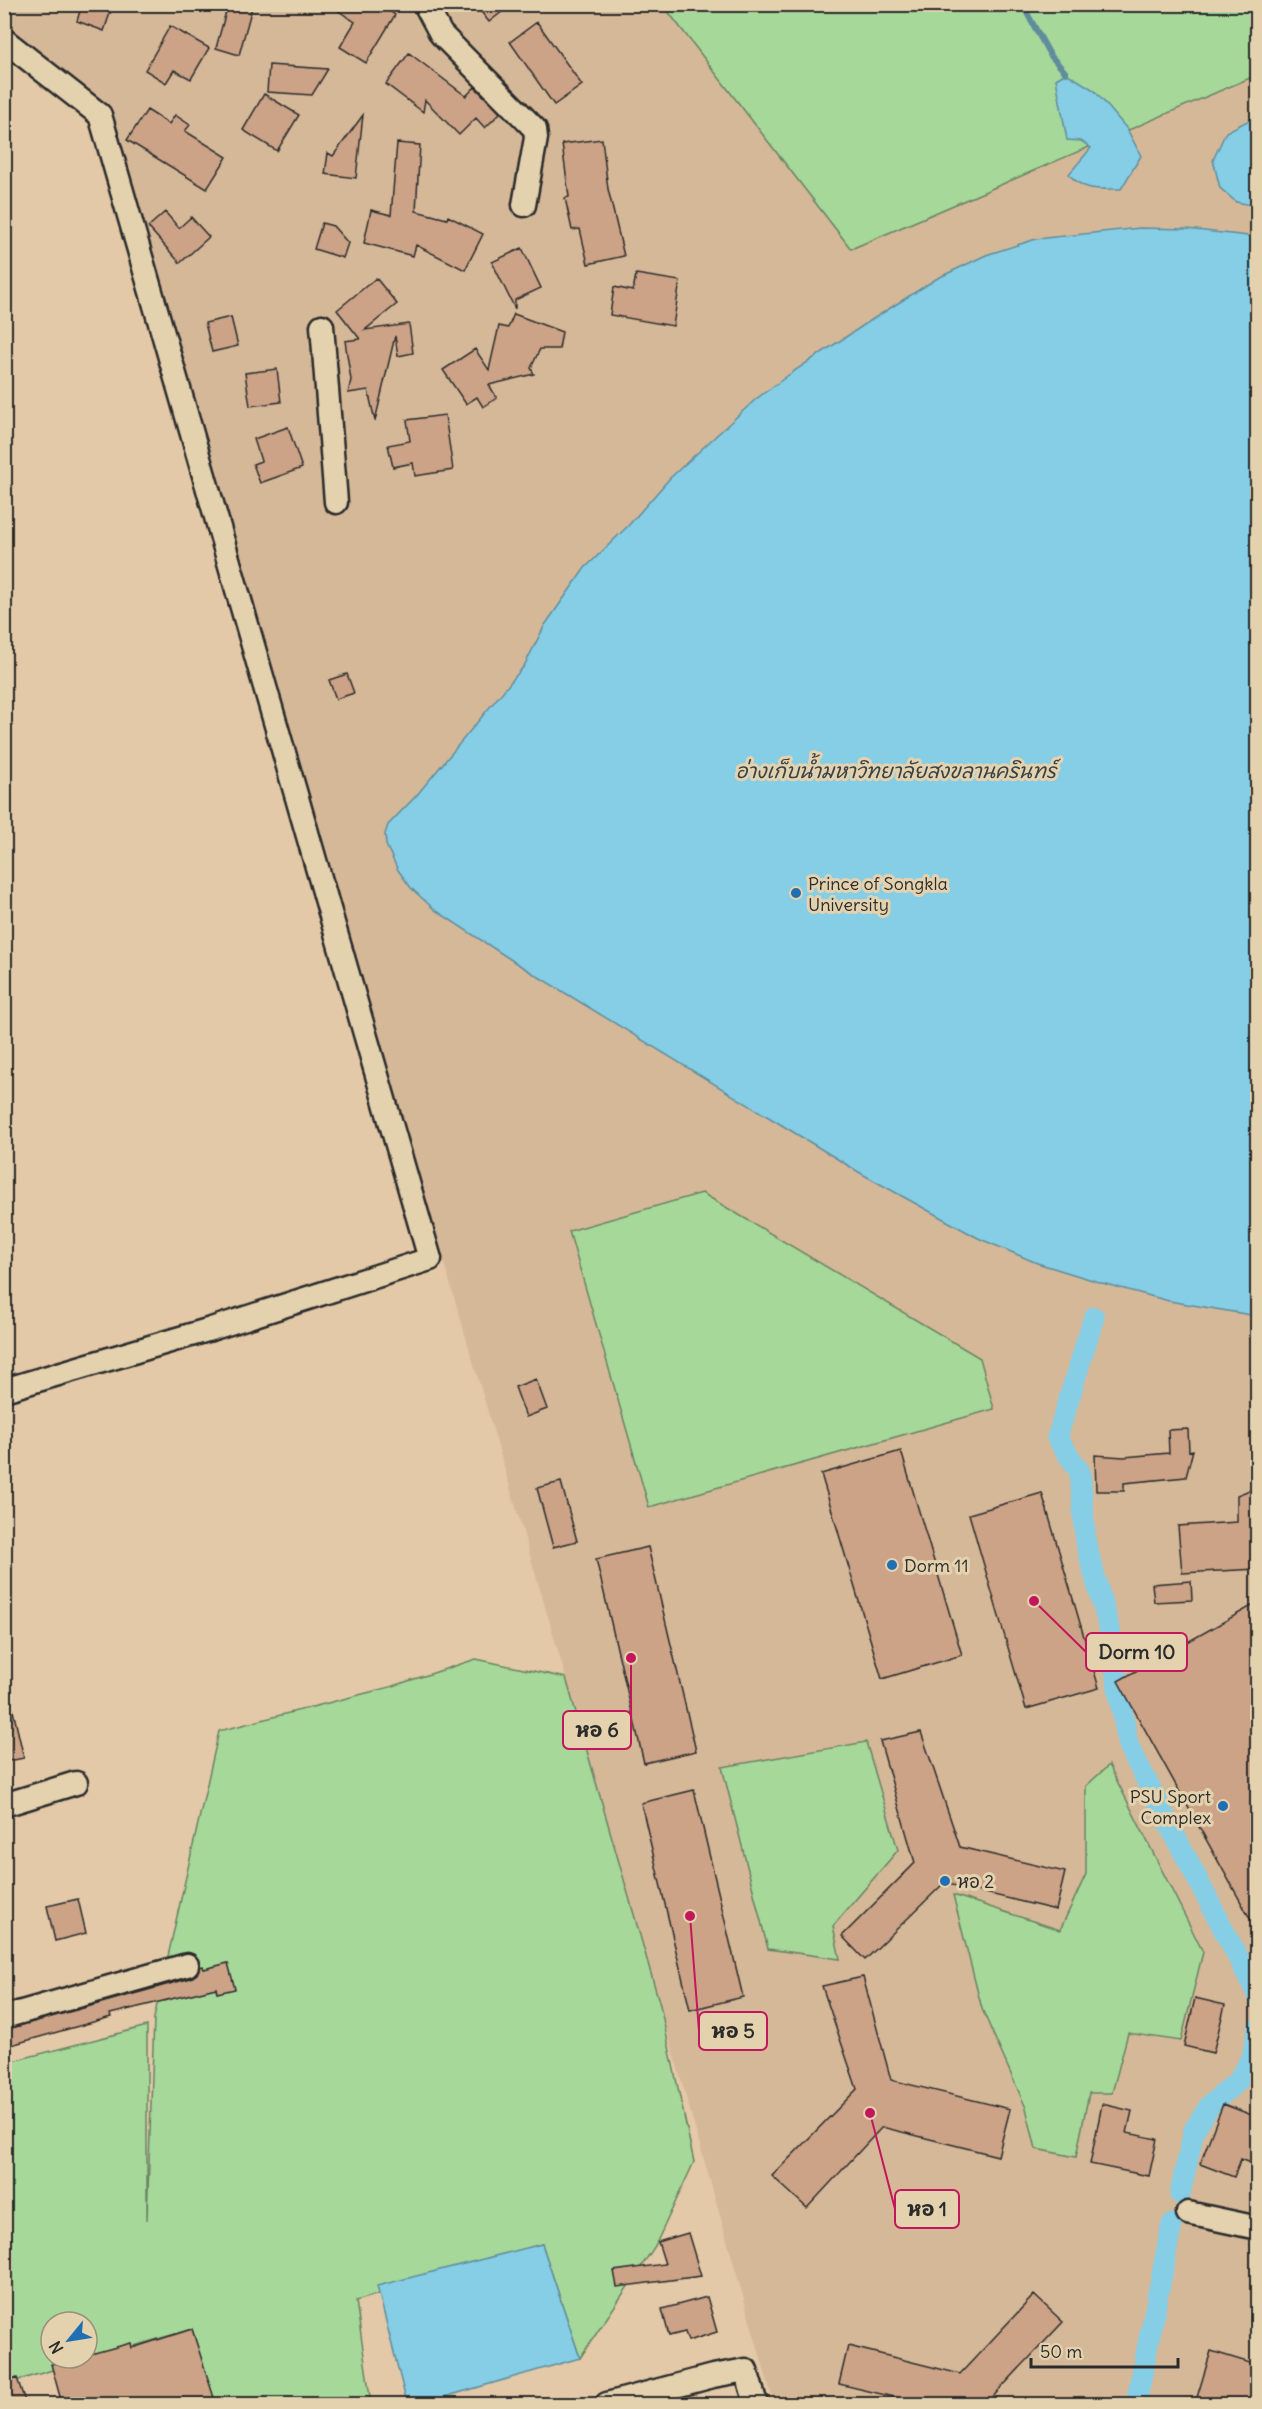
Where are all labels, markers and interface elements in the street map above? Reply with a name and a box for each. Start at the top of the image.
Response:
water label: อ่างเก็บน้ำมหาวิทยาลัยสงขลานครินทร์ [736,753,1061,783]
place label: Prince of Songkla University [808,872,948,916]
marker: Prince of Songkla University [789,886,803,900]
place label: Dorm 11 [904,1554,969,1577]
marker: Dorm 11 [885,1558,899,1572]
callout: Dorm 10 [1086,1633,1187,1671]
text: Dorm 10 [1099,1639,1175,1664]
callout: หอ 6 [563,1711,631,1749]
text: หอ 6 [575,1717,619,1742]
place label: PSU Sport Complex [1130,1785,1211,1829]
marker: PSU Sport Complex [1216,1799,1230,1813]
place label: หอ 2 [957,1870,994,1893]
marker: หอ 2 [938,1874,952,1888]
callout: หอ 5 [699,2012,767,2050]
text: หอ 5 [711,2018,755,2043]
callout: หอ 1 [895,2190,959,2228]
text: หอ 1 [907,2196,947,2221]
north arrow [39,2310,99,2370]
scale bar [1031,2331,1178,2369]
text: N [45,2338,67,2357]
text: 50 m [1040,2340,1082,2363]

